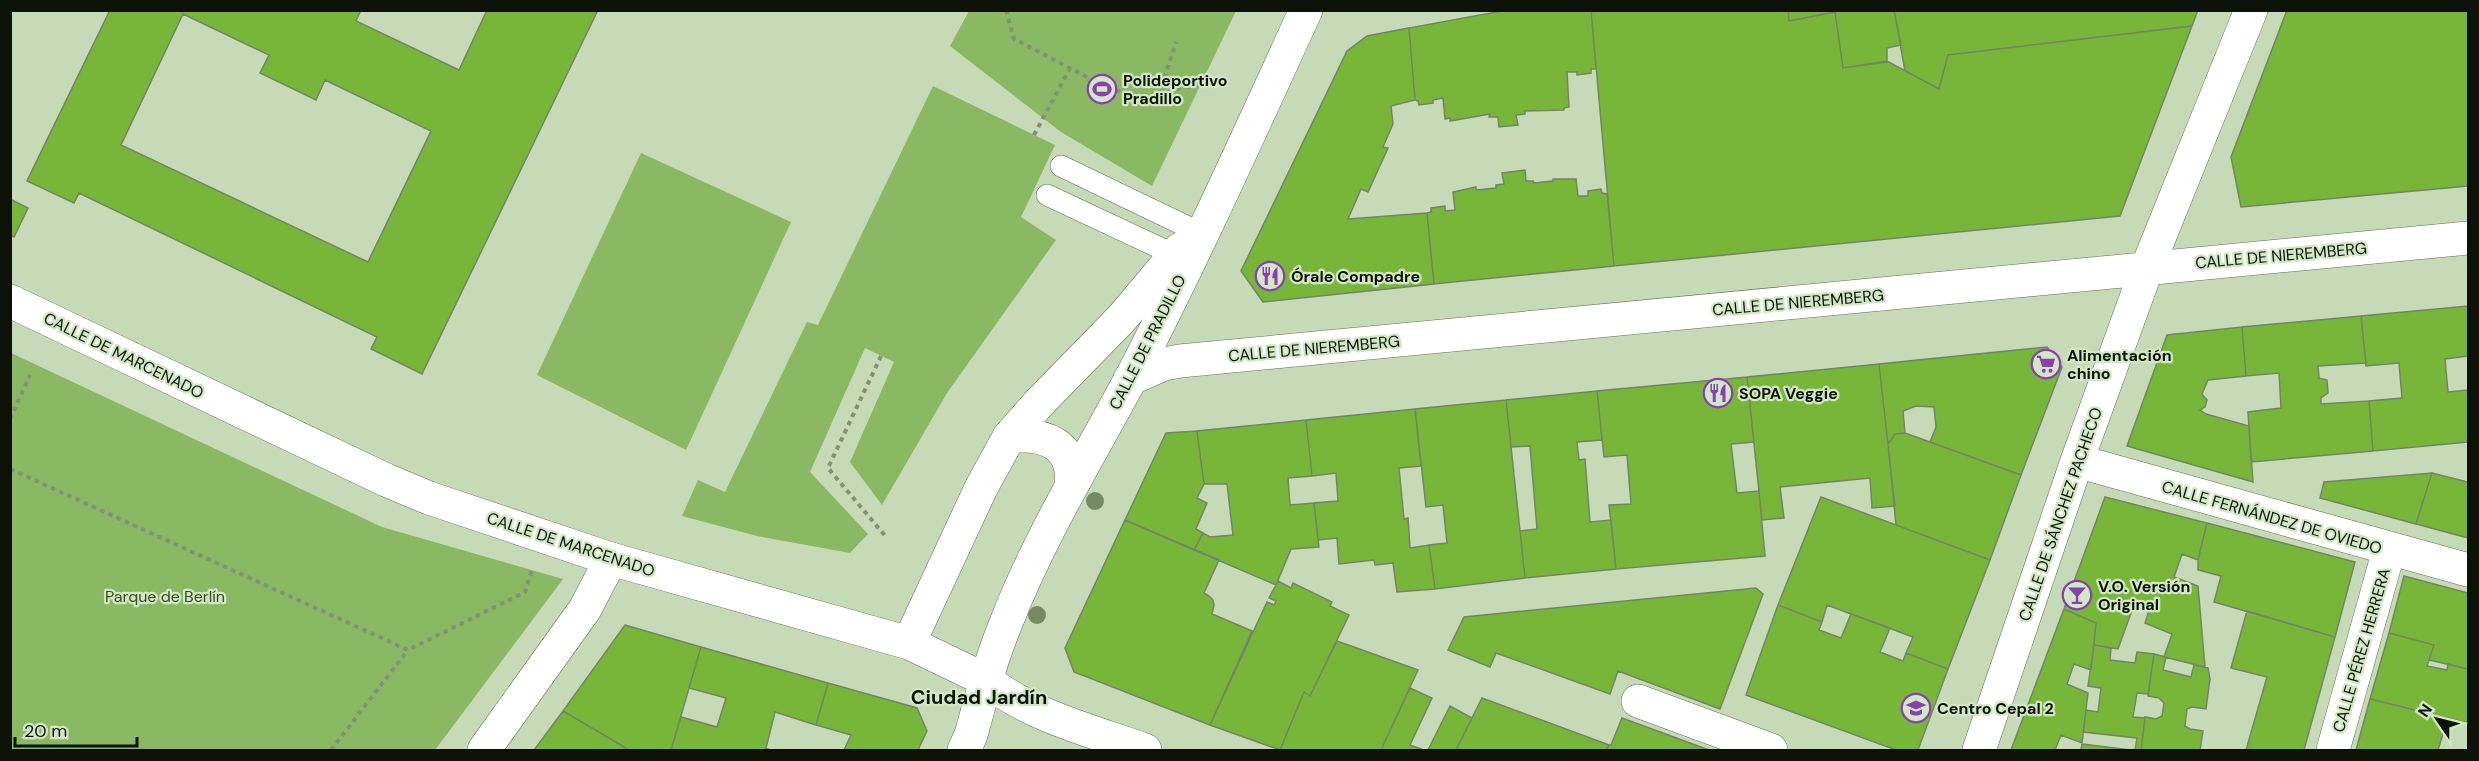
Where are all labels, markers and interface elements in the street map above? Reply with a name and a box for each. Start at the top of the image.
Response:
place label: Polideportivo Pradillo [1123,70,1227,109]
sports icon: Polideportivo Pradillo [1086,73,1118,105]
street label: CALLE DE NIEREMBERG [2194,238,2368,273]
restaurant icon: Órale Compadre [1254,260,1286,292]
place label: Órale Compadre [1291,266,1420,287]
street label: CALLE DE PRADILLO [1104,271,1191,413]
street label: CALLE DE NIEREMBERG [1711,285,1885,320]
street label: CALLE DE MARCENADO [40,308,207,403]
street label: CALLE DE NIEREMBERG [1227,331,1401,366]
place label: Alimentación chino [2067,345,2172,384]
supermarket icon: Alimentación chino [2030,348,2062,380]
restaurant icon: SOPA Veggie [1702,377,1734,409]
place label: SOPA Veggie [1739,383,1838,404]
street label: CALLE DE SÁNCHEZ PACHECO [2014,405,2107,624]
street label: CALLE FERNÁNDEZ DE OVIEDO [2159,476,2384,559]
street label: CALLE DE MARCENADO [484,507,658,582]
street label: CALLE PÉREZ HERRERA [2328,565,2395,735]
place label: V.O. Versión Original [2098,576,2190,615]
bar icon: V.O. Versión Original [2061,579,2093,611]
park label: Parque de Berlín [105,586,225,607]
district label: Ciudad Jardín [911,684,1047,710]
north arrow [2407,689,2467,749]
school or university icon: Centro Cepal 2 [1900,692,1932,724]
place label: Centro Cepal 2 [1937,698,2054,719]
text: N [2413,700,2437,721]
scale bar [15,710,136,748]
text: 20 m [24,719,67,743]

